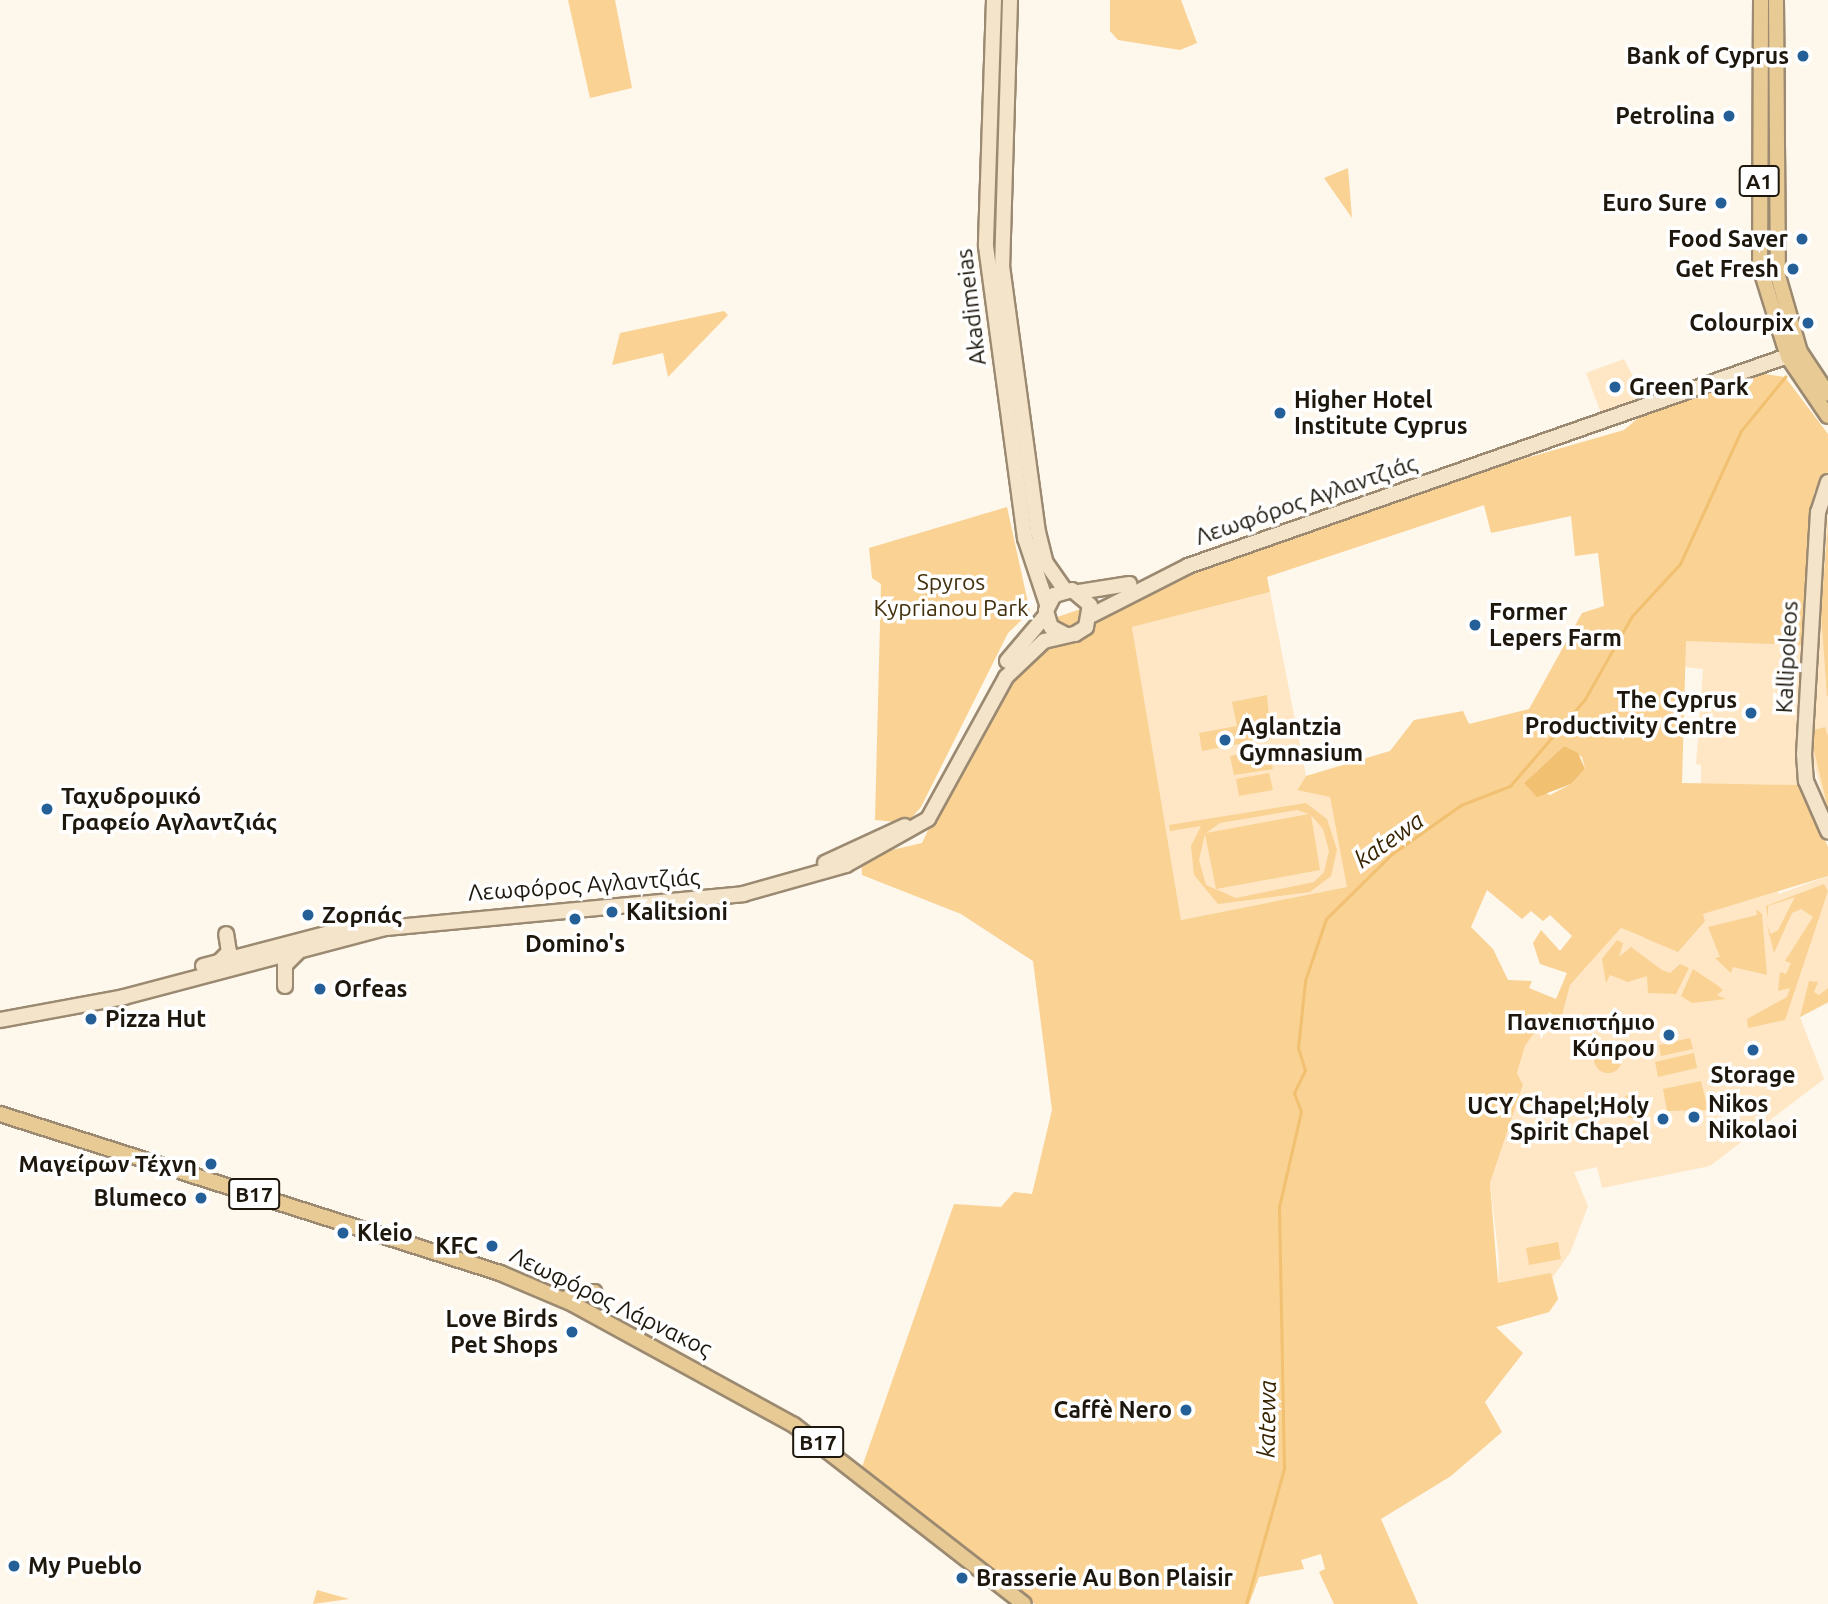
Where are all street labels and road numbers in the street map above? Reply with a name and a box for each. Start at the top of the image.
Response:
road number: A1 [1738,164,1780,198]
street label: Akadimeias [950,247,992,367]
street label: Λεωφόρος Αγλαντζιάς [1192,449,1420,551]
street label: Kallipoleos [1770,600,1804,714]
street label: Λεωφόρος Αγλαντζιάς [467,863,701,907]
road number: B17 [228,1176,280,1212]
street label: Λεωφόρος Λάρνακος [506,1241,716,1363]
road number: B17 [792,1424,844,1460]

